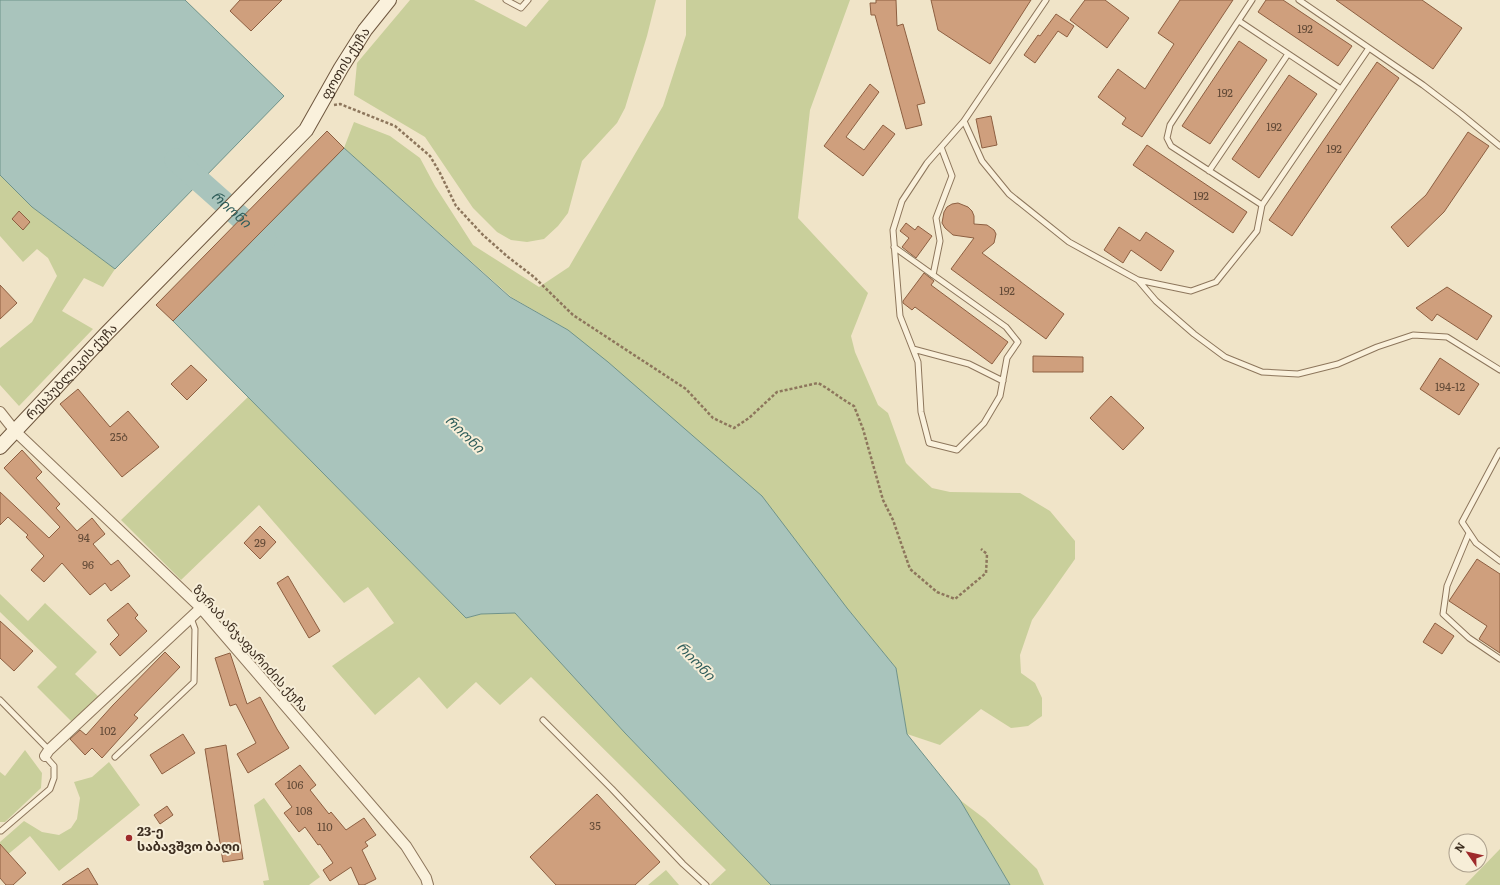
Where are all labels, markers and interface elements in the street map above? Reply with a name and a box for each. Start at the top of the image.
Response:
house number: 192 [1297,20,1313,36]
street label: ფოთის ქუჩა [315,23,374,102]
house number: 192 [1217,84,1233,100]
house number: 192 [1266,118,1282,134]
house number: 192 [1326,140,1342,156]
water label: რიონი [208,185,257,232]
house number: 192 [1193,187,1209,203]
house number: 192 [999,282,1015,298]
street label: რესპუბლიკის ქუჩა [21,318,121,423]
house number: 194-12 [1435,378,1466,394]
water label: რიონი [442,410,490,457]
house number: 25ბ [110,428,128,444]
house number: 94 [78,529,90,545]
house number: 29 [254,534,266,550]
house number: 96 [82,556,94,572]
street label: ზურაბ ანჯაფარიძის ქუჩა [189,580,314,715]
water label: რიონი [673,636,721,685]
house number: 102 [100,722,117,738]
house number: 106 [287,776,303,792]
house number: 108 [296,802,312,818]
house number: 35 [589,817,601,833]
house number: 110 [317,818,333,834]
place label: 23-ე საბავშვო ბაღი [137,821,240,855]
marker: 23-ე საბავშვო ბაღი [124,833,134,843]
north arrow [1448,833,1488,873]
text: N [1450,839,1468,855]

